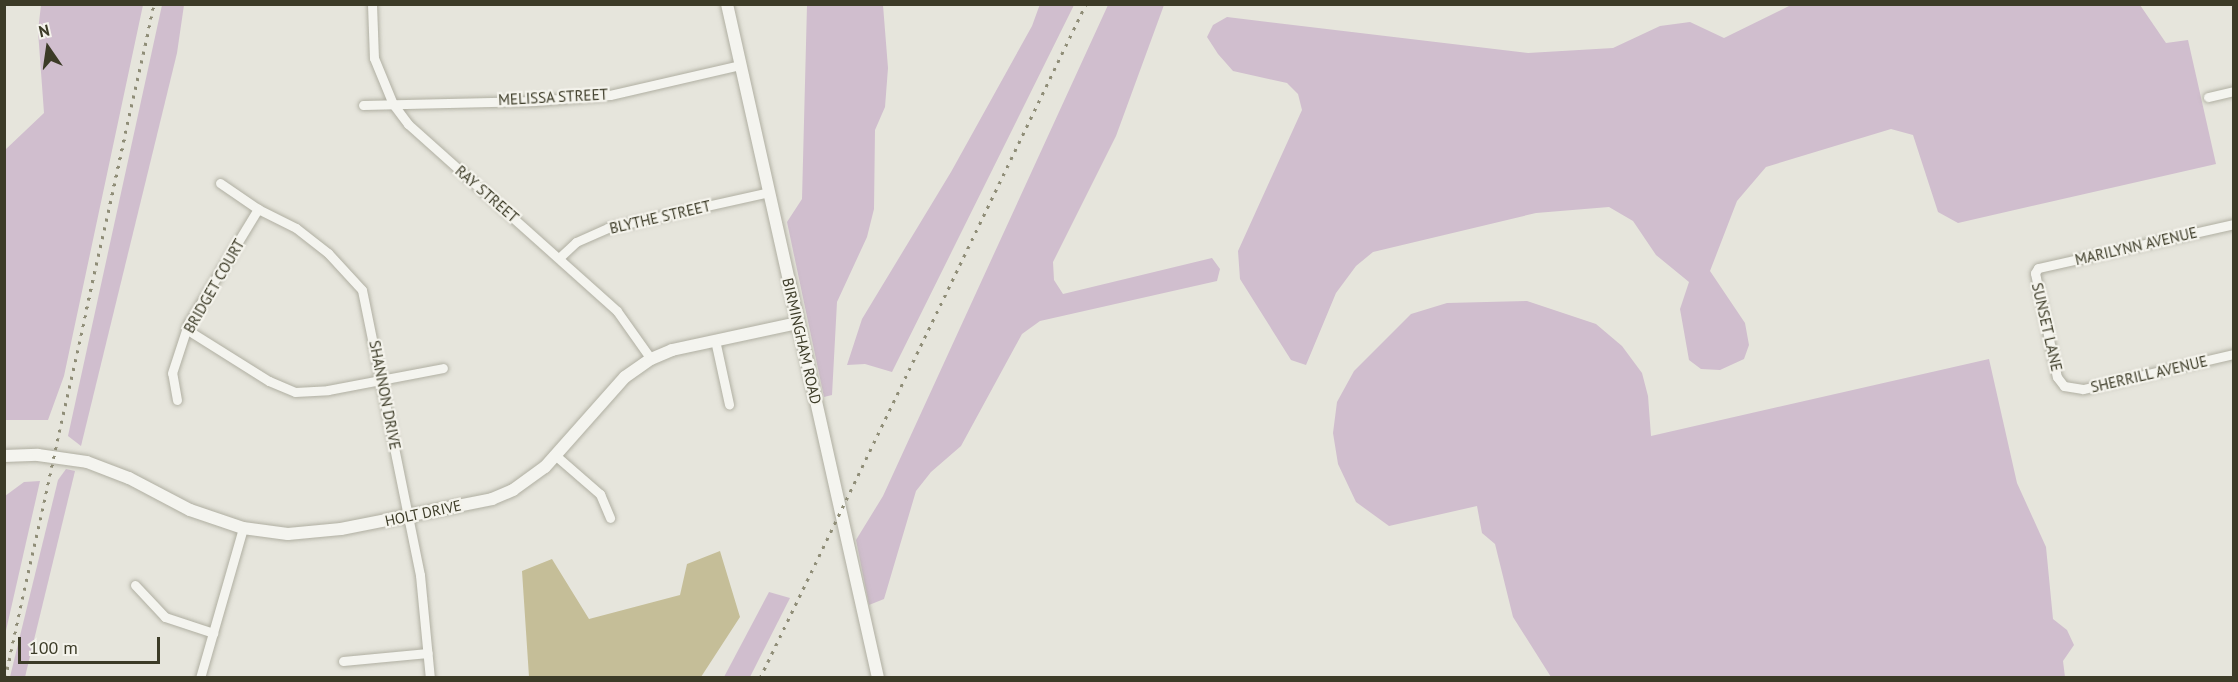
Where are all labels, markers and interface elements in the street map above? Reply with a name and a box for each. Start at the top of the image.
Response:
north arrow [18,18,78,78]
text: N [37,20,51,41]
street label: MELISSA STREET [497,85,609,109]
street label: RAY STREET [452,162,522,226]
street label: BLYTHE STREET [608,197,712,237]
street label: MARILYNN AVENUE [2073,223,2199,269]
street label: BRIDGET COURT [180,236,248,336]
street label: BIRMINGHAM ROAD [779,276,825,406]
street label: SUNSET LANE [2028,281,2066,373]
street label: SHANNON DRIVE [366,339,404,451]
street label: SHERRILL AVENUE [2088,352,2210,396]
street label: HOLT DRIVE [383,496,463,530]
scale bar [21,625,164,663]
text: 100 m [29,636,78,659]

